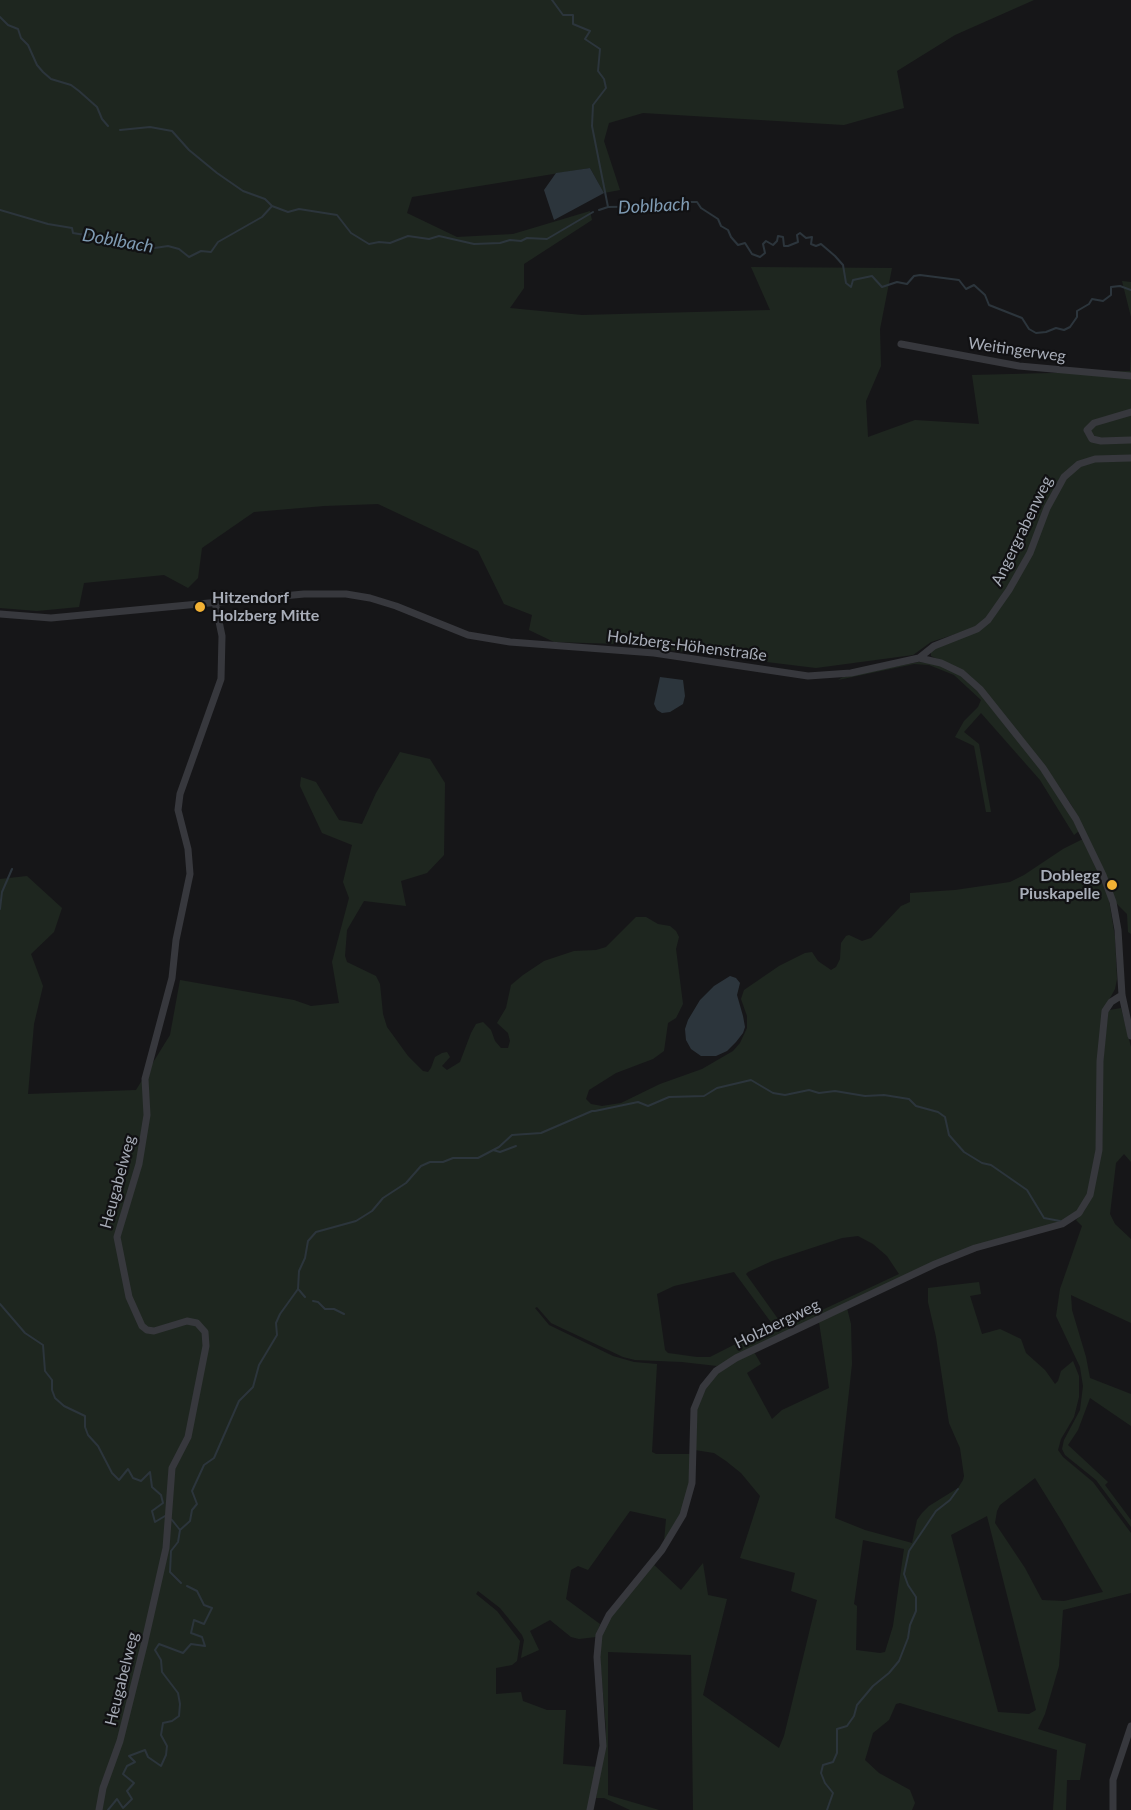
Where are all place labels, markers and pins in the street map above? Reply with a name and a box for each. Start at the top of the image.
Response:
place label: Hitzendorf Holzberg Mitte [212,588,319,626]
marker: Hitzendorf Holzberg Mitte [193,600,207,614]
place label: Doblegg Piuskapelle [1019,866,1100,904]
marker: Doblegg Piuskapelle [1105,878,1119,892]

